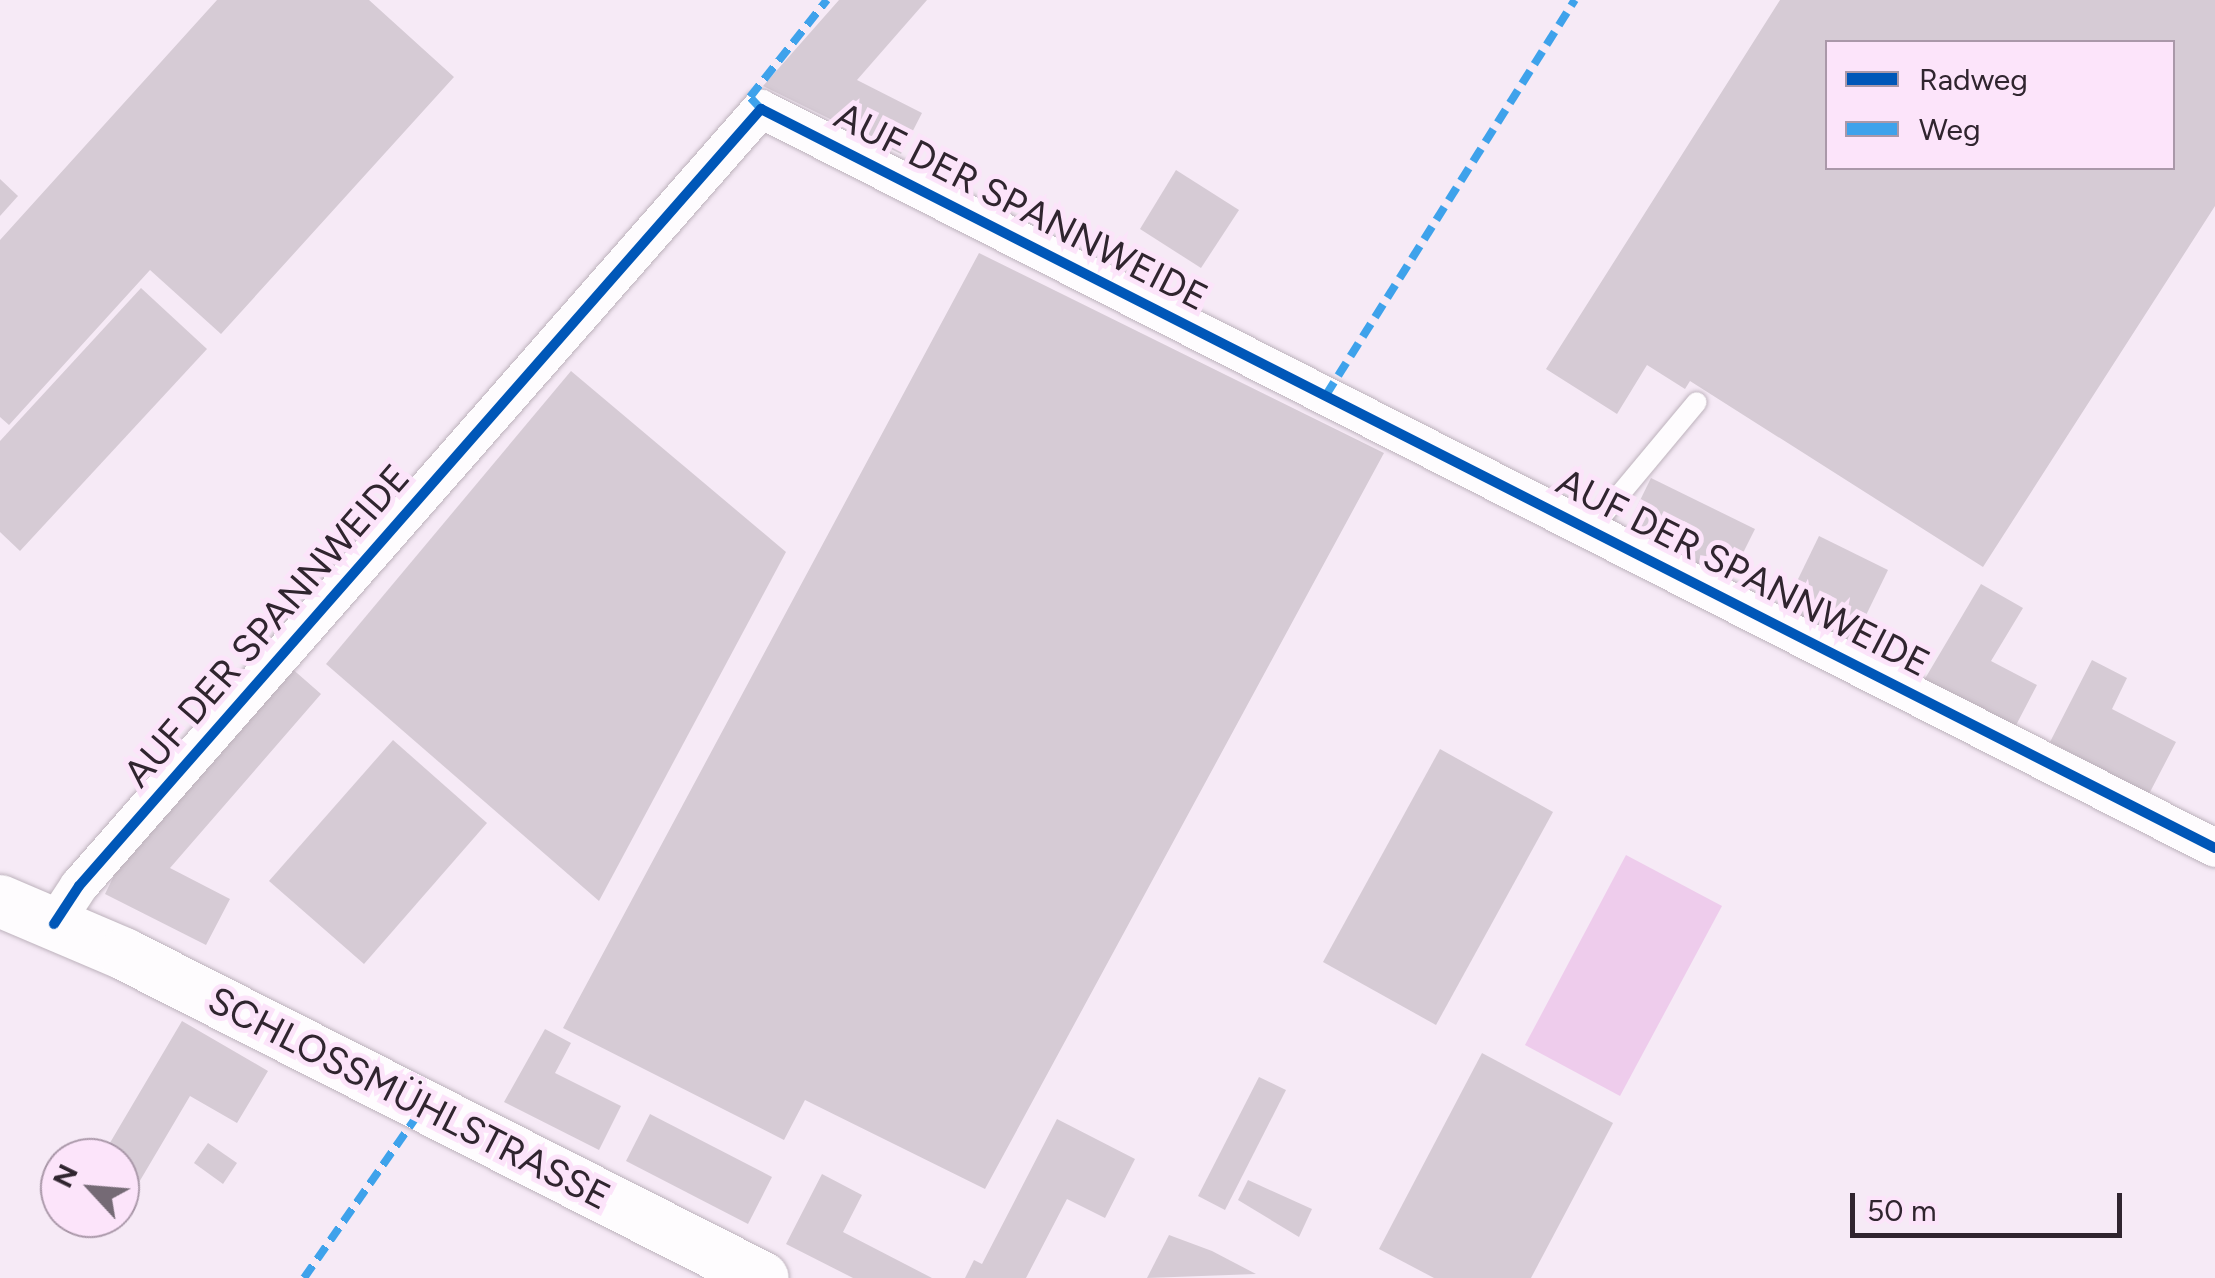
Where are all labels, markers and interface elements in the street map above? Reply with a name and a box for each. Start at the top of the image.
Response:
legend [1825,40,2175,170]
text: Radweg [1919,61,2028,98]
street label: AUF DER SPANNWEIDE [827,93,1215,321]
text: Weg [1919,111,1981,148]
street label: AUF DER SPANNWEIDE [115,455,419,797]
street label: AUF DER SPANNWEIDE [1549,459,1937,687]
street label: SCHLOSSMÜHLSTRASSE [200,978,618,1220]
north arrow [40,1138,140,1238]
text: N [45,1159,85,1193]
scale bar [1855,1173,2128,1235]
text: 50 m [1867,1192,1936,1229]

